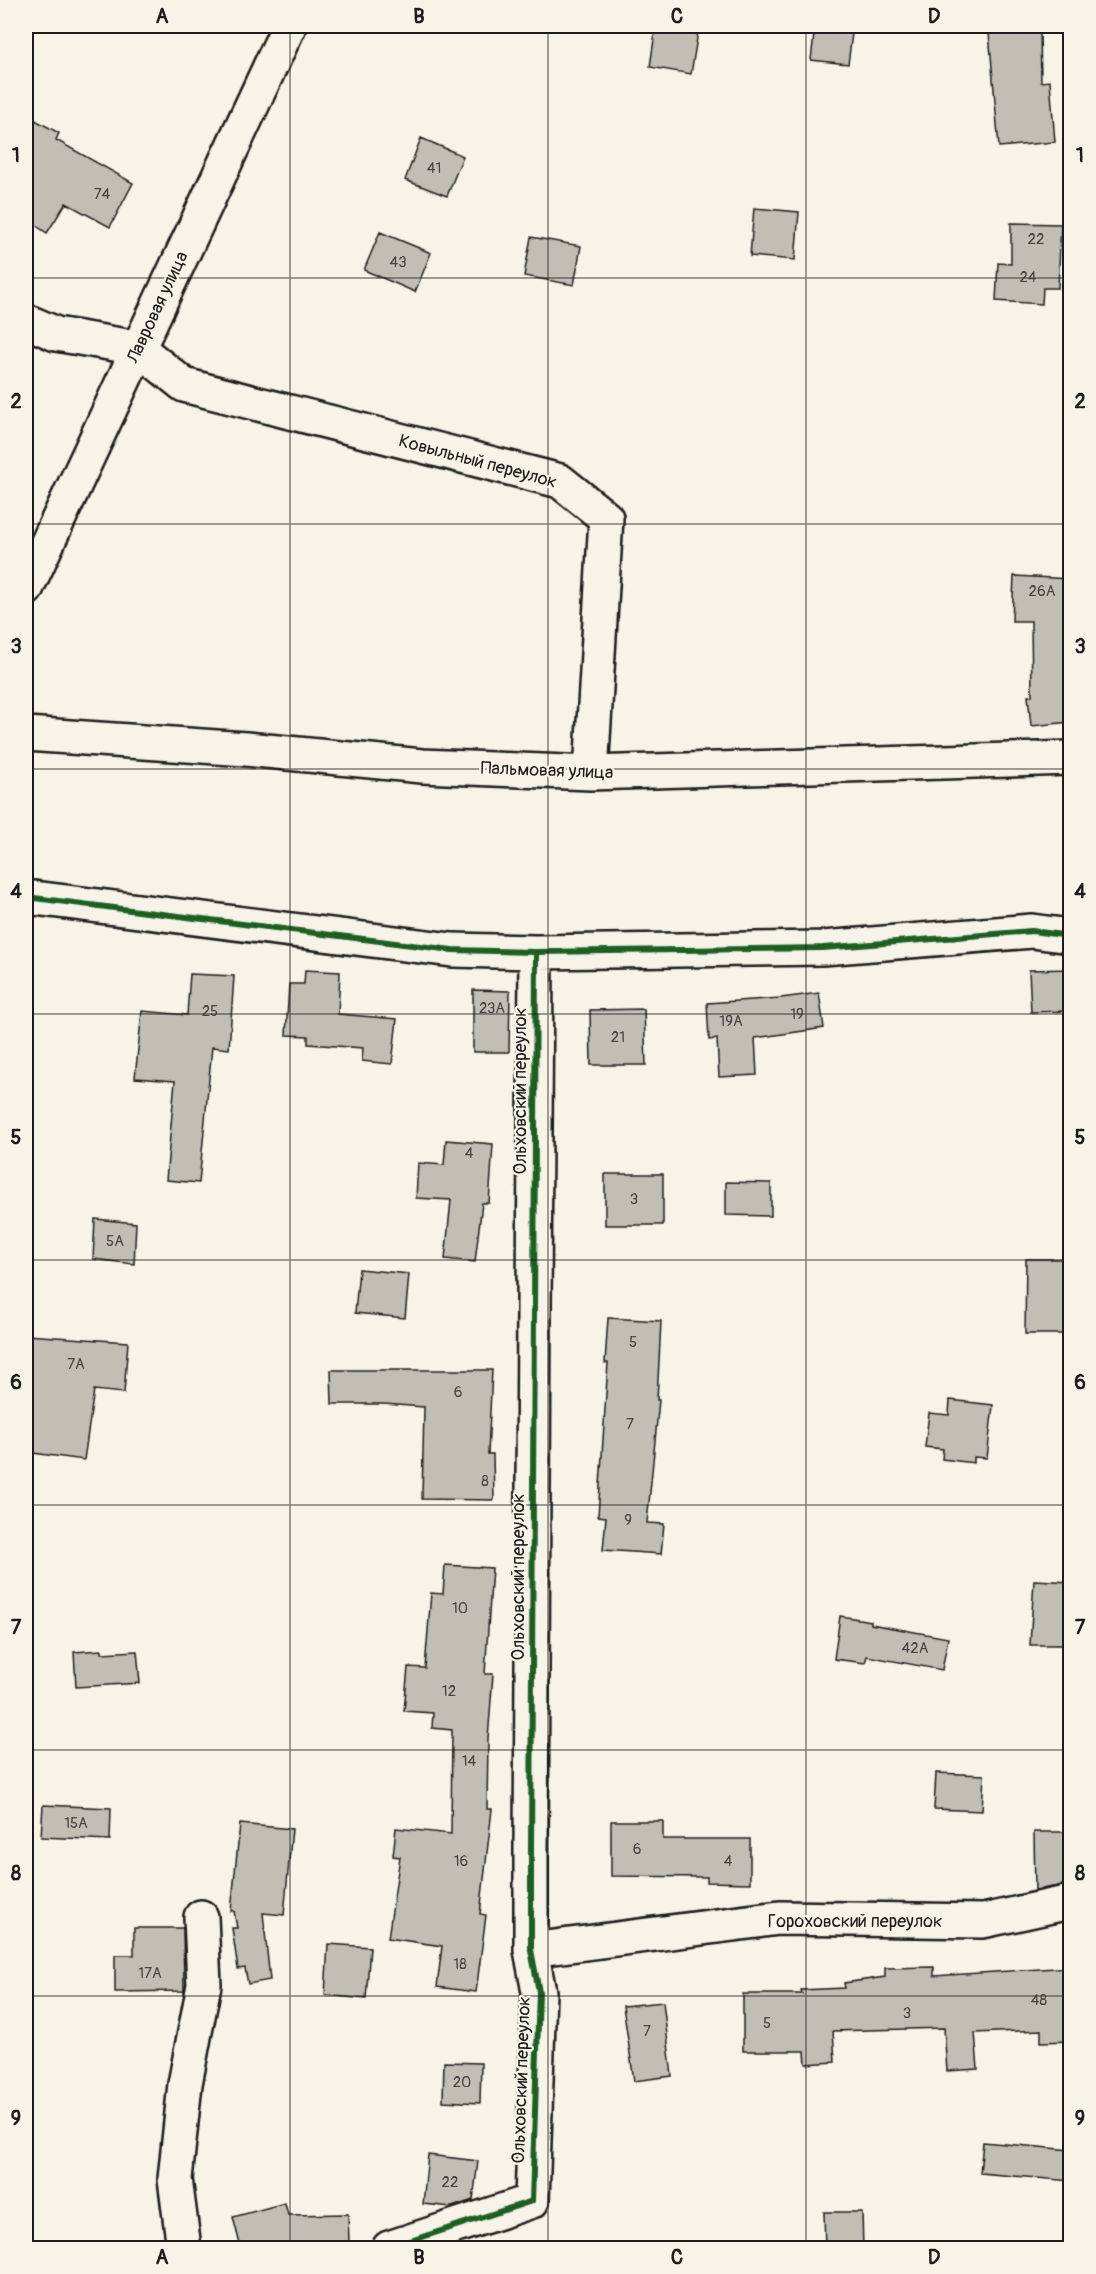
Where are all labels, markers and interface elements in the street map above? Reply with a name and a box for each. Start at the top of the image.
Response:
text: A [156,4,169,29]
text: B [413,4,425,29]
text: C [671,4,683,29]
text: D [928,4,941,29]
text: 1 [12,143,20,168]
text: 1 [1076,143,1084,168]
house number: 41 [427,159,441,178]
house number: 74 [94,185,111,204]
house number: 22 [1028,230,1044,249]
street label: Лавровая улица [121,248,193,368]
house number: 43 [389,253,407,272]
house number: 24 [1019,268,1037,287]
text: 2 [10,389,22,414]
text: 2 [1074,389,1086,414]
street label: Ковыльный переулок [396,429,559,494]
house number: 26А [1029,582,1056,601]
text: 3 [10,634,22,659]
text: 3 [1074,634,1086,659]
street label: Пальмовая улица [480,757,614,784]
text: 4 [10,879,22,904]
text: 4 [1074,879,1086,904]
house number: 23А [479,999,505,1018]
house number: 25 [202,1002,218,1021]
house number: 19 [790,1005,804,1024]
street label: Ольховский переулок [509,1007,532,1175]
house number: 19А [719,1012,743,1031]
house number: 21 [611,1028,625,1047]
text: 5 [11,1125,22,1150]
text: 5 [1075,1125,1086,1150]
house number: 4 [465,1144,474,1163]
house number: 3 [630,1190,638,1209]
house number: 5А [106,1232,124,1251]
house number: 5 [629,1333,637,1352]
house number: 7А [67,1355,85,1374]
text: 6 [10,1370,22,1395]
text: 6 [1074,1370,1086,1395]
house number: 6 [454,1383,462,1402]
house number: 7 [626,1415,634,1434]
house number: 8 [481,1472,489,1491]
street label: Ольховский переулок [507,1493,530,1661]
house number: 9 [624,1511,632,1530]
house number: 10 [452,1599,468,1618]
text: 7 [11,1615,22,1640]
text: 7 [1075,1615,1086,1640]
house number: 42А [902,1639,929,1658]
house number: 12 [442,1682,456,1701]
house number: 14 [462,1752,477,1771]
house number: 15А [64,1814,88,1833]
house number: 6 [633,1840,641,1859]
house number: 16 [454,1852,468,1871]
house number: 4 [724,1852,733,1871]
text: 8 [11,1861,21,1886]
text: 8 [1075,1861,1085,1886]
street label: Гороховский переулок [768,1910,942,1933]
house number: 18 [453,1955,467,1974]
house number: 17А [138,1964,162,1983]
house number: 48 [1031,1991,1048,2010]
street label: Ольховский переулок [507,1996,536,2164]
house number: 3 [903,2004,911,2023]
house number: 5 [763,2014,771,2033]
house number: 7 [643,2022,651,2041]
house number: 20 [453,2073,471,2092]
text: 9 [11,2106,21,2131]
text: 9 [1075,2106,1085,2131]
house number: 22 [442,2173,458,2192]
text: A [156,2245,169,2270]
text: B [413,2245,425,2270]
text: C [671,2245,683,2270]
text: D [928,2245,941,2270]

